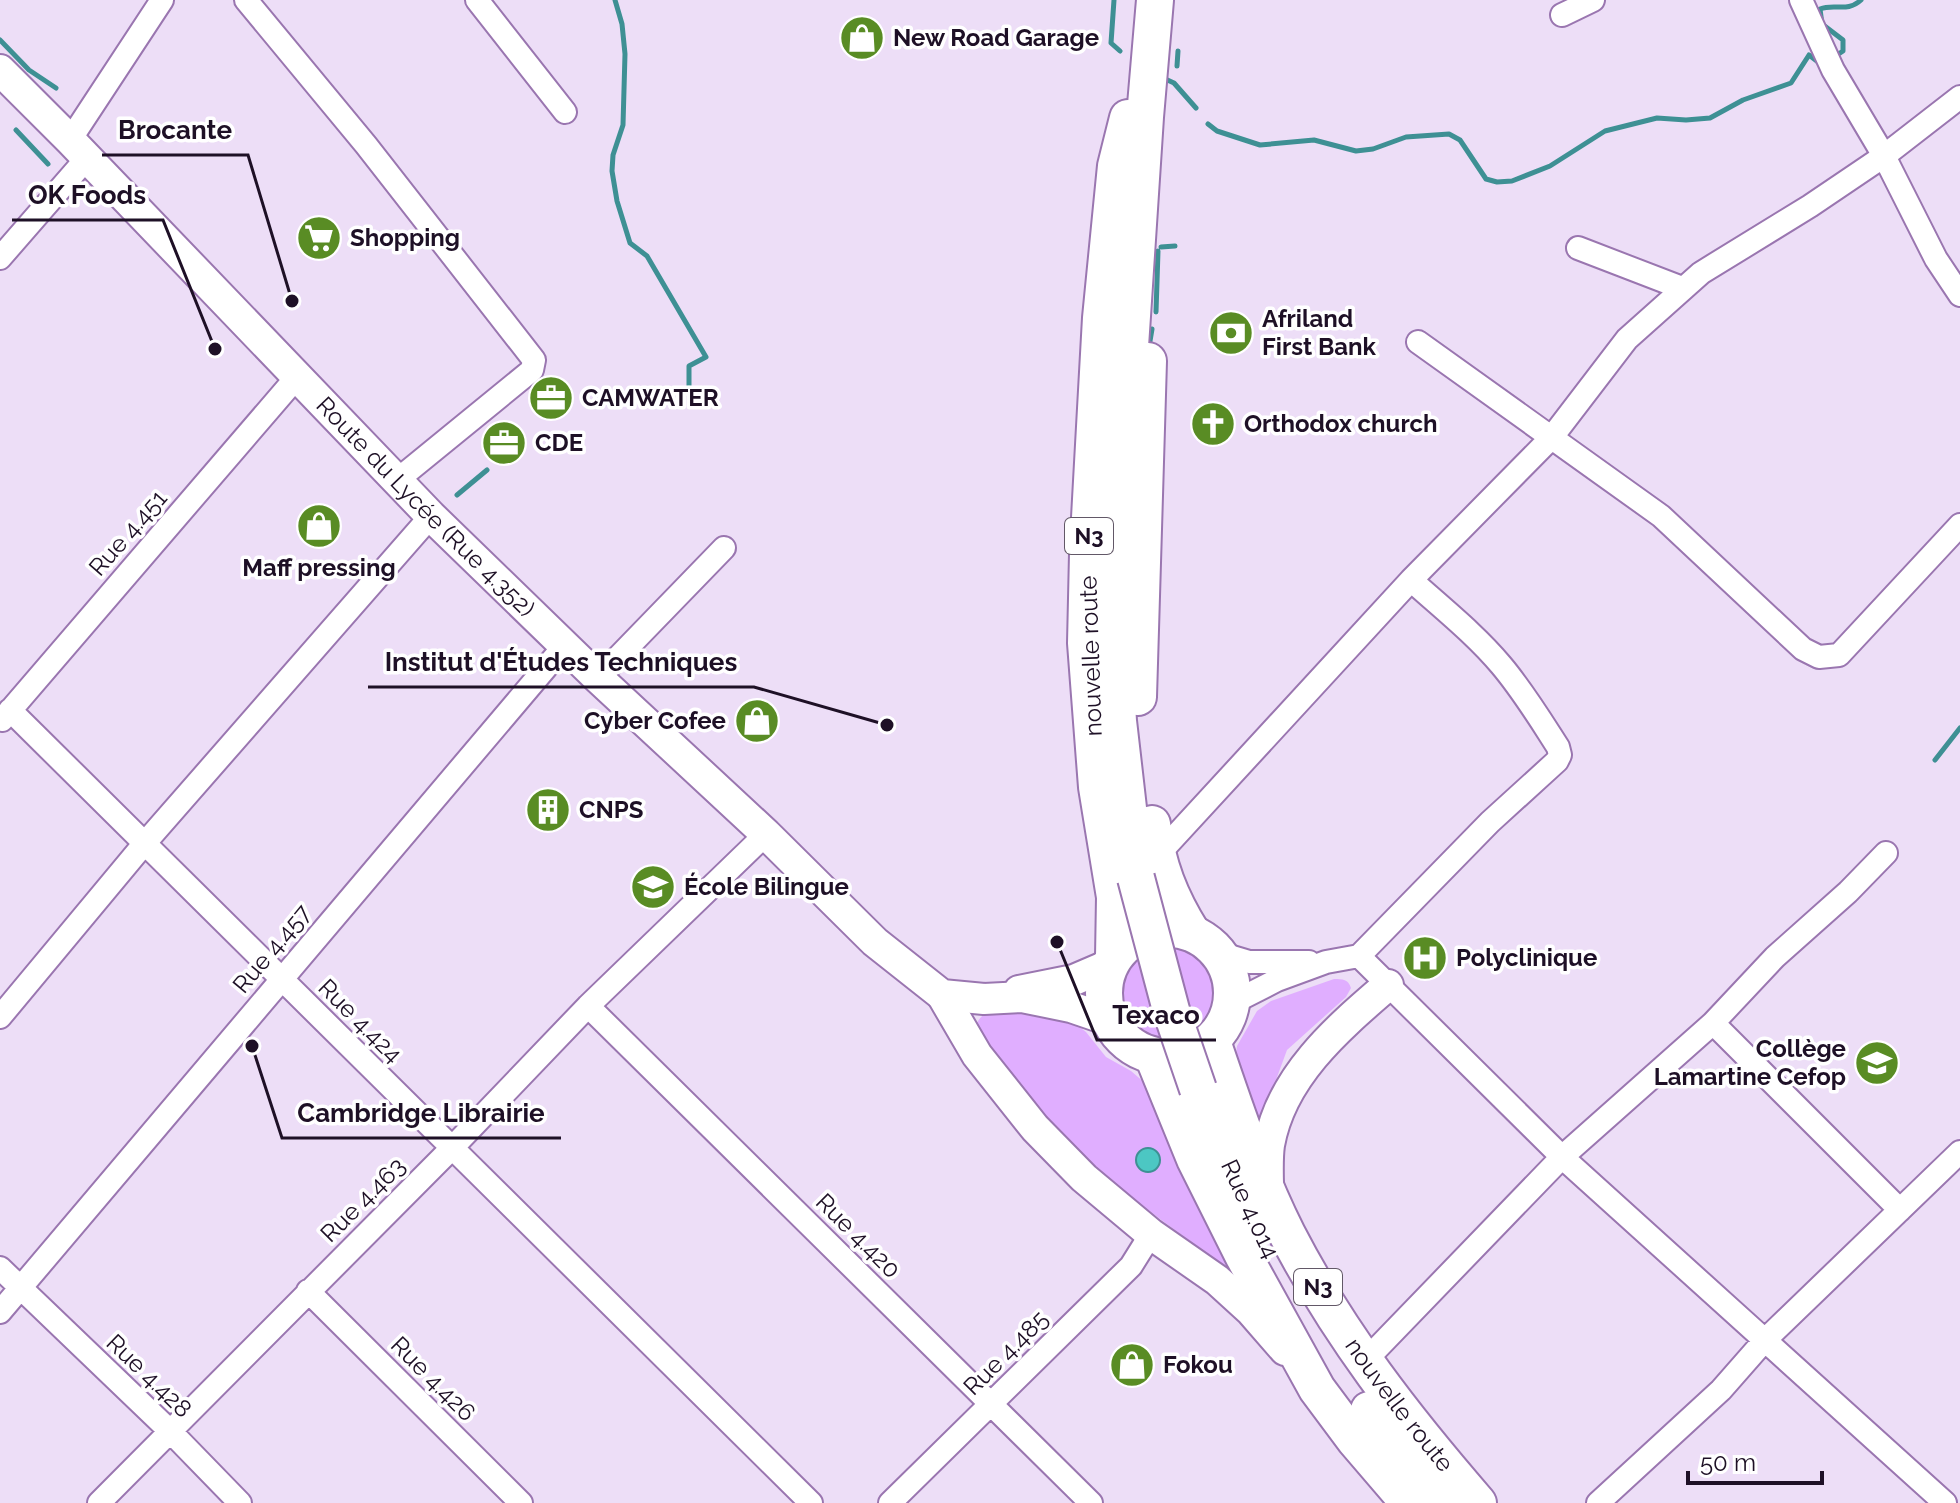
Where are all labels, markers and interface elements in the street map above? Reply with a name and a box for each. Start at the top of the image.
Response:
shop icon: New Road Garage [838,14,886,62]
place label: New Road Garage [893,23,1099,52]
callout: Brocante [102,105,248,155]
text: Brocante [118,115,232,145]
callout: OK Foods [12,170,163,220]
text: OK Foods [28,180,146,210]
supermarket icon: Shopping [295,214,343,262]
place label: Shopping [350,223,460,252]
place label: Afriland First Bank [1262,304,1377,361]
bank icon: Afriland First Bank [1207,309,1255,357]
office icon: CAMWATER [527,374,575,422]
place label: CAMWATER [582,383,719,412]
street label: Route du Lycée (Rue 4.352) [311,391,541,623]
church icon: Orthodox church [1189,400,1237,448]
place label: Orthodox church [1244,409,1438,438]
office icon: CDE [480,419,528,467]
place label: CDE [535,428,583,457]
street label: Rue 4.451 [83,484,173,581]
shop icon: Maff pressing [295,502,343,550]
road number: N3 [1065,518,1113,554]
place label: Maff pressing [242,553,396,582]
street label: nouvelle route [1073,575,1108,737]
callout: Institut d'Études Techniques [368,637,754,687]
text: Institut d'Études Techniques [385,647,737,677]
shop icon: Cyber Cofee [733,697,781,745]
place label: Cyber Cofee [584,706,726,735]
building icon: CNPS [524,786,572,834]
place label: CNPS [579,795,643,824]
school or university icon: École Bilingue [629,863,677,911]
place label: École Bilingue [684,872,849,901]
street label: Rue 4.457 [226,898,317,999]
hospital icon: Polyclinique [1401,934,1449,982]
place label: Polyclinique [1456,943,1597,972]
street label: Rue 4.424 [313,973,408,1068]
callout: Texaco [1097,990,1216,1040]
text: Texaco [1112,1000,1200,1030]
place label: Collège Lamartine Cefop [1654,1034,1846,1091]
school or university icon: Collège Lamartine Cefop [1853,1039,1901,1087]
callout: Cambridge Librairie [282,1088,561,1138]
text: Cambridge Librairie [297,1098,545,1128]
street label: Rue 4.463 [314,1151,411,1248]
street label: Rue 4.014 [1215,1155,1286,1263]
street label: Rue 4.420 [810,1187,907,1284]
road number: N3 [1294,1269,1342,1305]
street label: Rue 4.485 [957,1304,1054,1401]
street label: Rue 4.428 [101,1328,198,1423]
street label: Rue 4.426 [385,1330,482,1427]
street label: nouvelle route [1339,1332,1460,1477]
shop icon: Fokou [1108,1341,1156,1389]
place label: Fokou [1163,1350,1233,1379]
scale bar [1688,1435,1822,1485]
text: 50 m [1700,1448,1756,1477]

